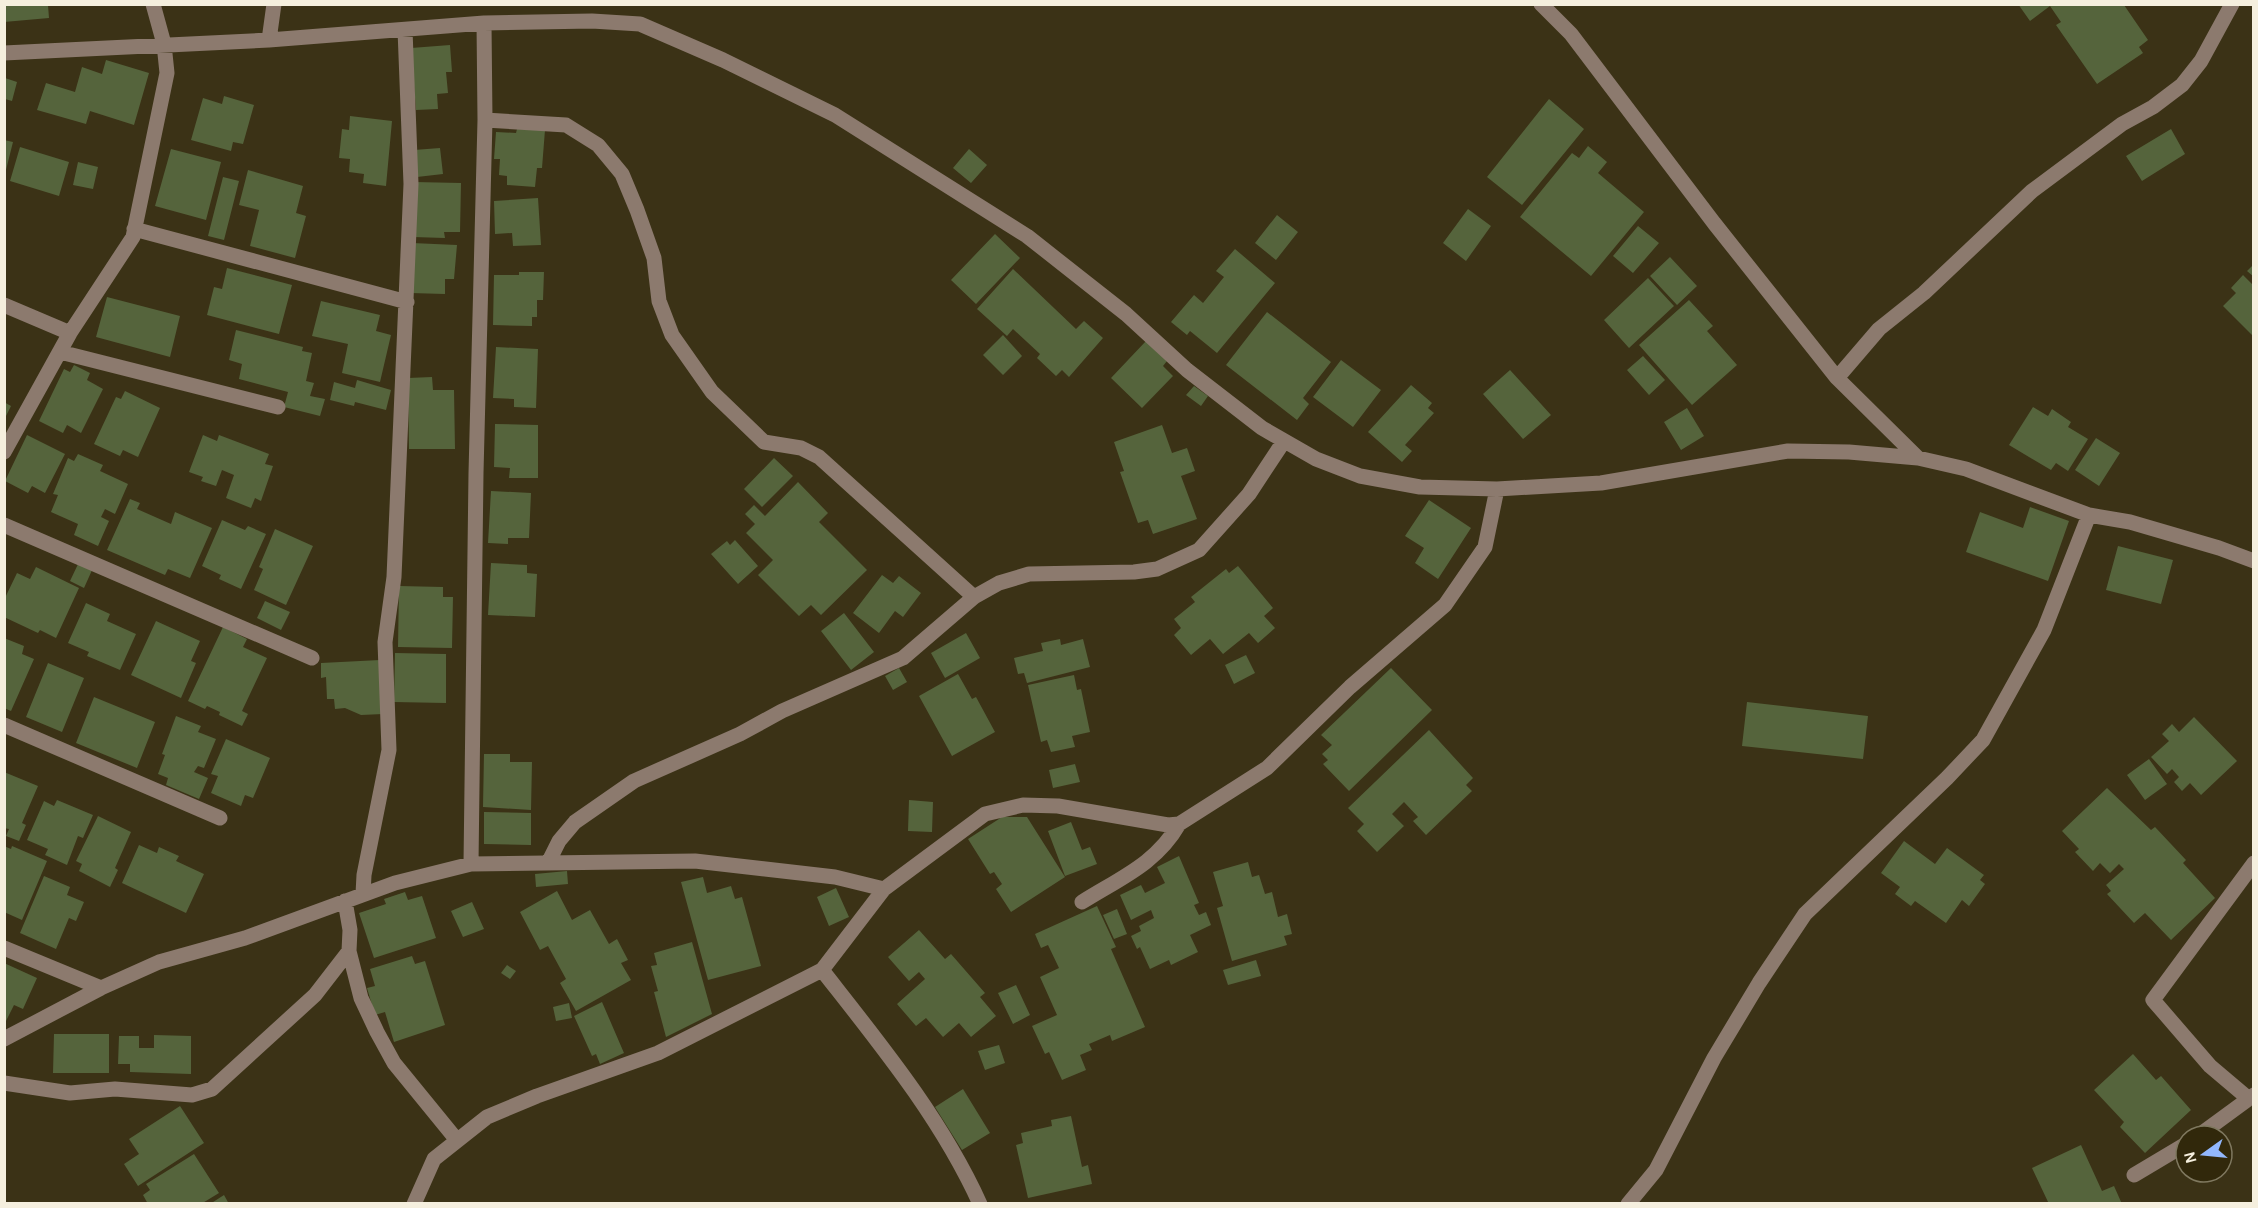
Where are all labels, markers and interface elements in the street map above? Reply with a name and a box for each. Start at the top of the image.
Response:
north arrow [2174,1124,2234,1184]
text: N [2179,1150,2201,1166]

